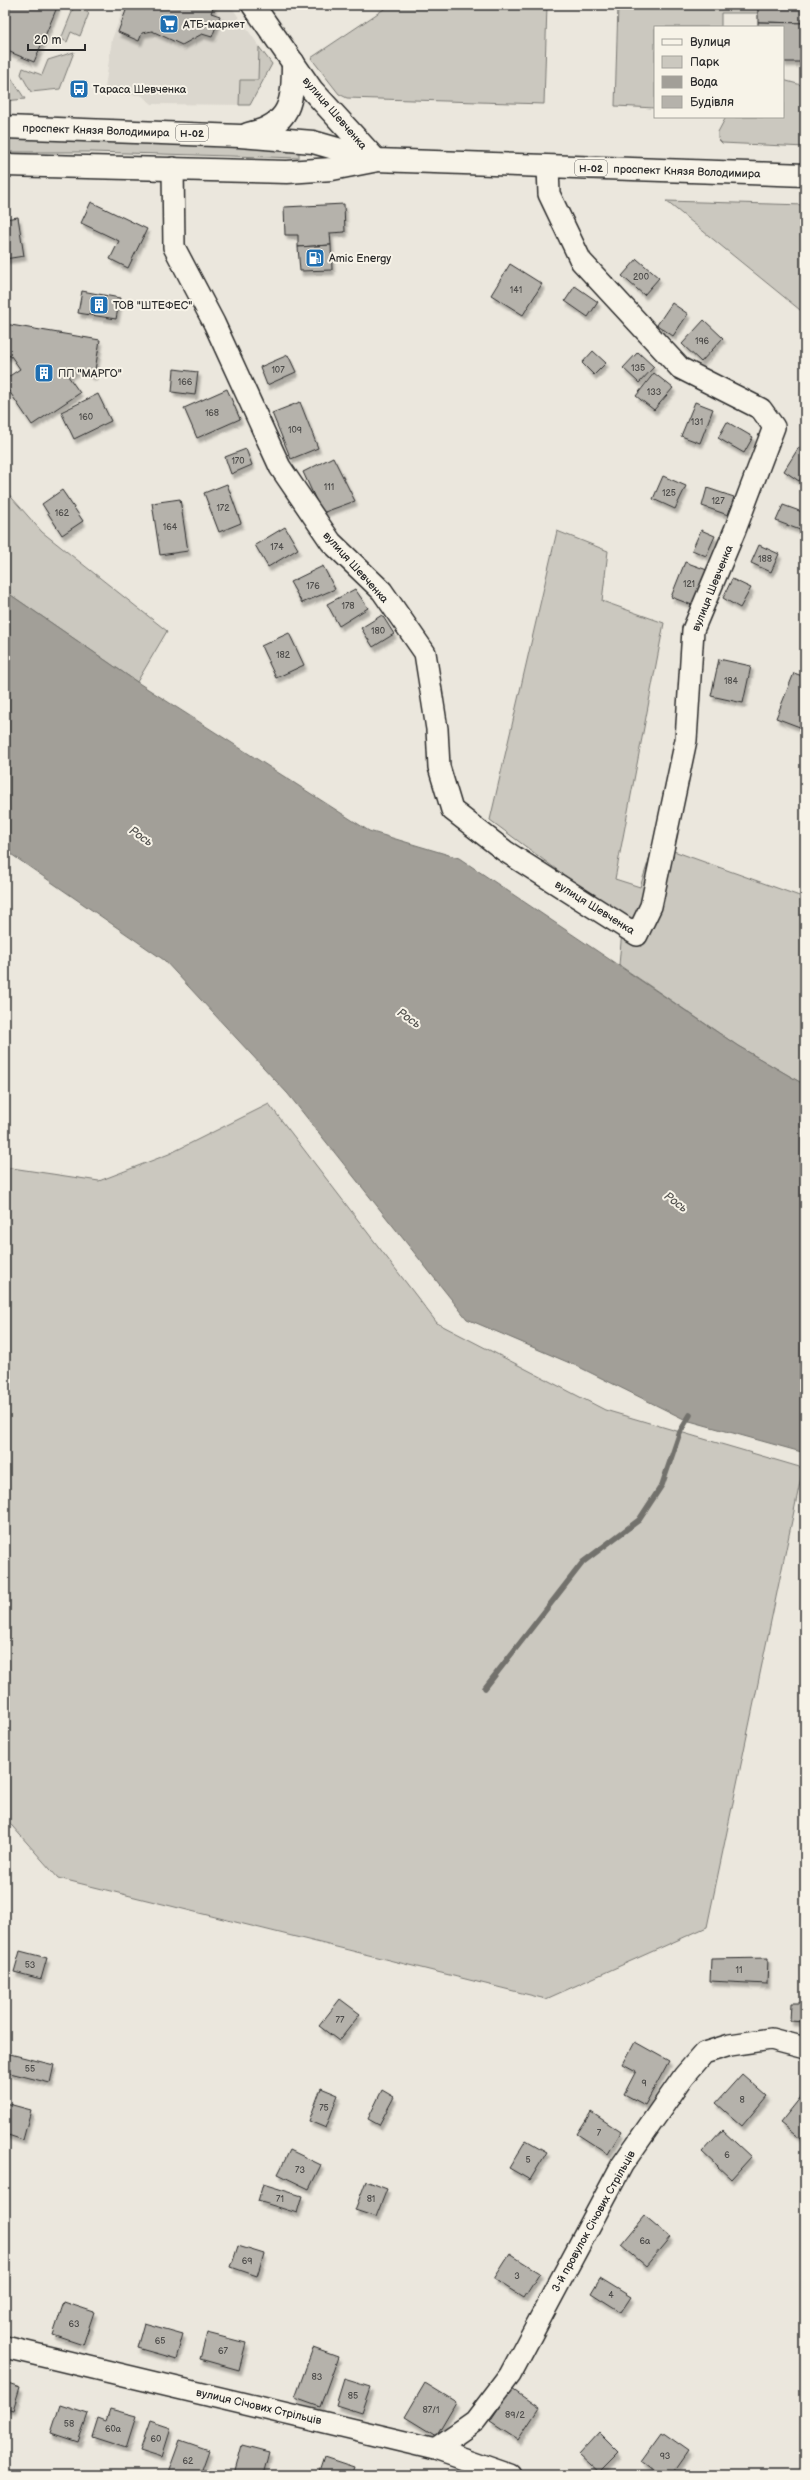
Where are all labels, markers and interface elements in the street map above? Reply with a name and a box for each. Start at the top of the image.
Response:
supermarket icon: АТБ-маркет [158,13,180,35]
place label: АТБ-маркет [182,18,245,31]
scale bar [28,26,85,52]
legend [654,26,784,118]
text: 20 m [34,33,61,48]
text: Вулиця [690,35,731,50]
text: Парк [690,55,720,70]
street label: вулиця Шевченка [300,75,370,152]
text: Вода [690,75,718,90]
bus stop icon: Тараса Шевченка [68,78,90,100]
place label: Тараса Шевченка [93,83,187,96]
text: Будівля [690,95,734,110]
street label: проспект Князя Володимира [22,121,170,140]
road number: Н-02 [176,125,208,141]
road number: Н-02 [575,160,607,176]
street label: проспект Князя Володимира [613,162,761,181]
fuel station icon: Amic Energy [304,247,326,269]
place label: Amic Energy [329,252,391,265]
house number: 200 [633,272,649,283]
house number: 141 [510,285,522,296]
building icon: ТОВ "ШТЕФЕС" [88,294,110,316]
place label: ТОВ "ШТЕФЕС" [113,299,192,312]
house number: 196 [695,336,710,347]
building icon: ПП "МАРГО" [33,362,55,384]
house number: 135 [631,363,645,374]
house number: 107 [271,365,285,376]
place label: ПП "МАРГО" [58,367,122,380]
house number: 166 [178,377,193,388]
house number: 133 [647,387,662,398]
house number: 168 [205,408,219,419]
house number: 160 [79,412,93,423]
house number: 131 [691,417,703,428]
house number: 109 [288,425,302,436]
house number: 170 [231,456,245,467]
house number: 111 [324,482,334,493]
house number: 125 [662,488,676,499]
house number: 127 [711,496,725,507]
house number: 172 [216,503,230,514]
house number: 162 [55,508,70,519]
house number: 164 [163,522,178,533]
street label: вулиця Шевченка [320,529,391,606]
house number: 174 [270,542,284,553]
street label: вулиця Шевченка [689,543,736,633]
house number: 188 [758,554,772,565]
house number: 121 [683,579,695,590]
house number: 176 [306,581,320,592]
house number: 178 [341,601,355,612]
house number: 180 [371,626,385,637]
house number: 182 [276,650,291,661]
house number: 184 [724,676,739,687]
water label: Рось [126,823,156,850]
street label: вулиця Шевченка [552,878,637,937]
water label: Рось [394,1005,424,1032]
water label: Рось [661,1189,691,1216]
house number: 53 [25,1960,36,1971]
house number: 11 [736,1965,742,1976]
house number: 77 [336,2015,345,2026]
house number: 55 [25,2064,35,2075]
house number: 9 [641,2078,647,2089]
house number: 8 [739,2095,745,2106]
house number: 75 [319,2103,329,2114]
house number: 7 [597,2128,602,2139]
street label: 3-й провулок Січових Стрільців [549,2148,638,2294]
house number: 6 [724,2150,730,2161]
house number: 5 [525,2155,531,2166]
house number: 73 [295,2165,305,2176]
house number: 71 [276,2194,284,2205]
house number: 81 [367,2194,375,2205]
house number: 6а [640,2236,651,2247]
house number: 69 [242,2256,252,2267]
house number: 3 [514,2271,520,2282]
house number: 4 [608,2290,614,2301]
house number: 63 [68,2319,80,2330]
house number: 65 [155,2336,165,2347]
house number: 67 [218,2346,229,2357]
house number: 83 [312,2372,323,2383]
street label: вулиця Січових Стрільців [195,2386,323,2427]
house number: 85 [348,2391,358,2402]
house number: 87/1 [422,2405,440,2416]
house number: 89/2 [505,2410,526,2421]
house number: 58 [64,2419,74,2430]
house number: 60а [105,2424,122,2435]
house number: 60 [151,2434,161,2445]
house number: 93 [660,2451,671,2462]
house number: 62 [183,2456,194,2467]

